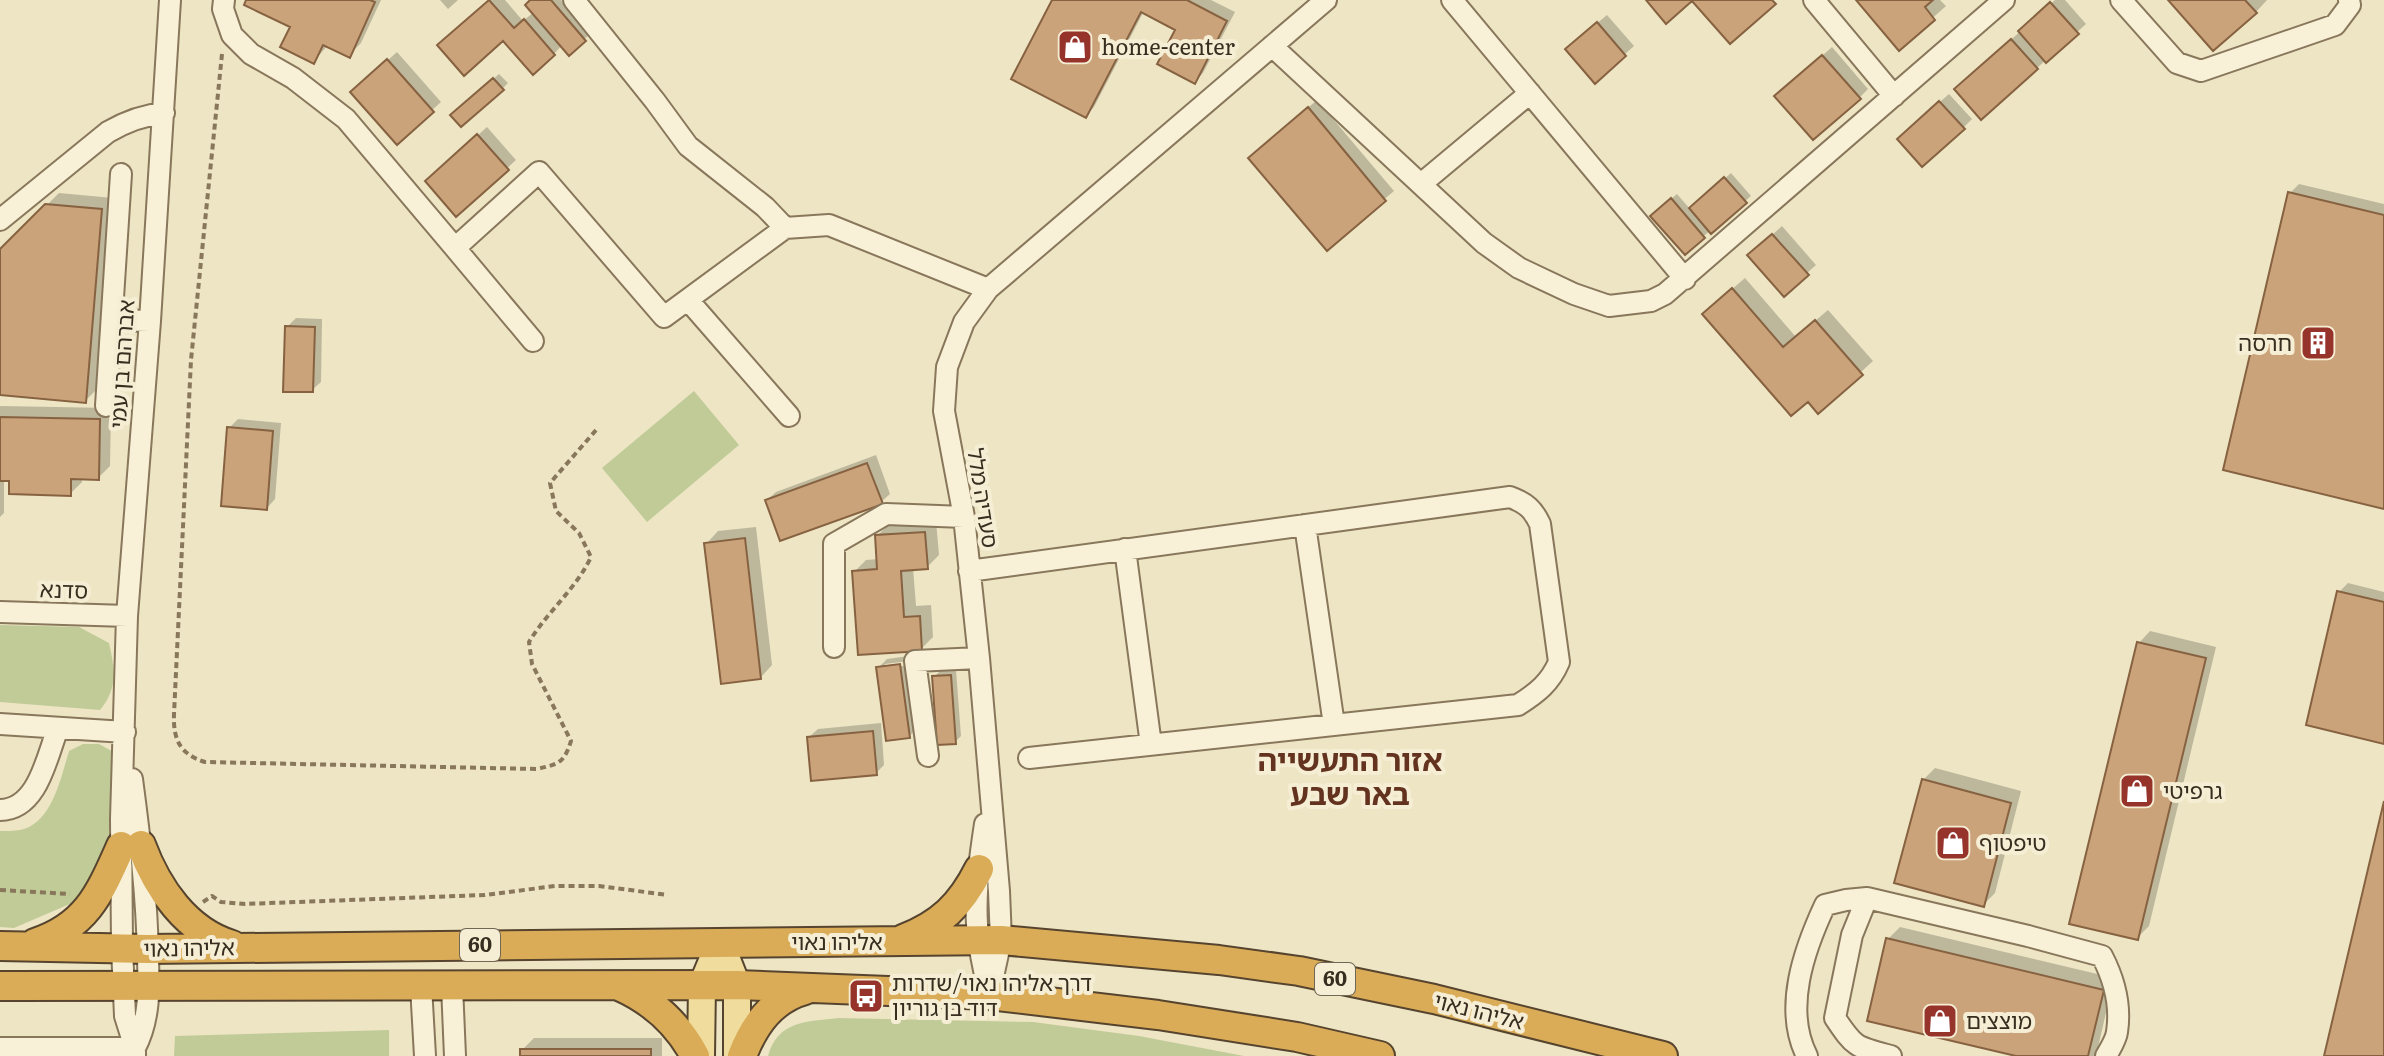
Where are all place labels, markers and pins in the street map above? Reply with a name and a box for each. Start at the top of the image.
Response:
shop icon: home-center [1056,28,1094,66]
place label: home-center [1101,29,1235,62]
building icon: חרסה [2299,324,2337,362]
place label: חרסה [2238,325,2292,358]
shop icon: גרפיטי [2118,772,2156,810]
place label: גרפיטי [2163,773,2222,806]
shop icon: טיפטוף [1934,824,1972,862]
place label: טיפטוף [1979,825,2046,858]
place label: דרך אליהו נאוי/שדרות דוד בן גוריון [892,965,1092,1023]
bus stop icon: דרך אליהו נאוי/שדרות דוד בן גוריון [847,977,885,1015]
shop icon: מוצצים [1921,1002,1959,1040]
place label: מוצצים [1966,1003,2032,1036]

